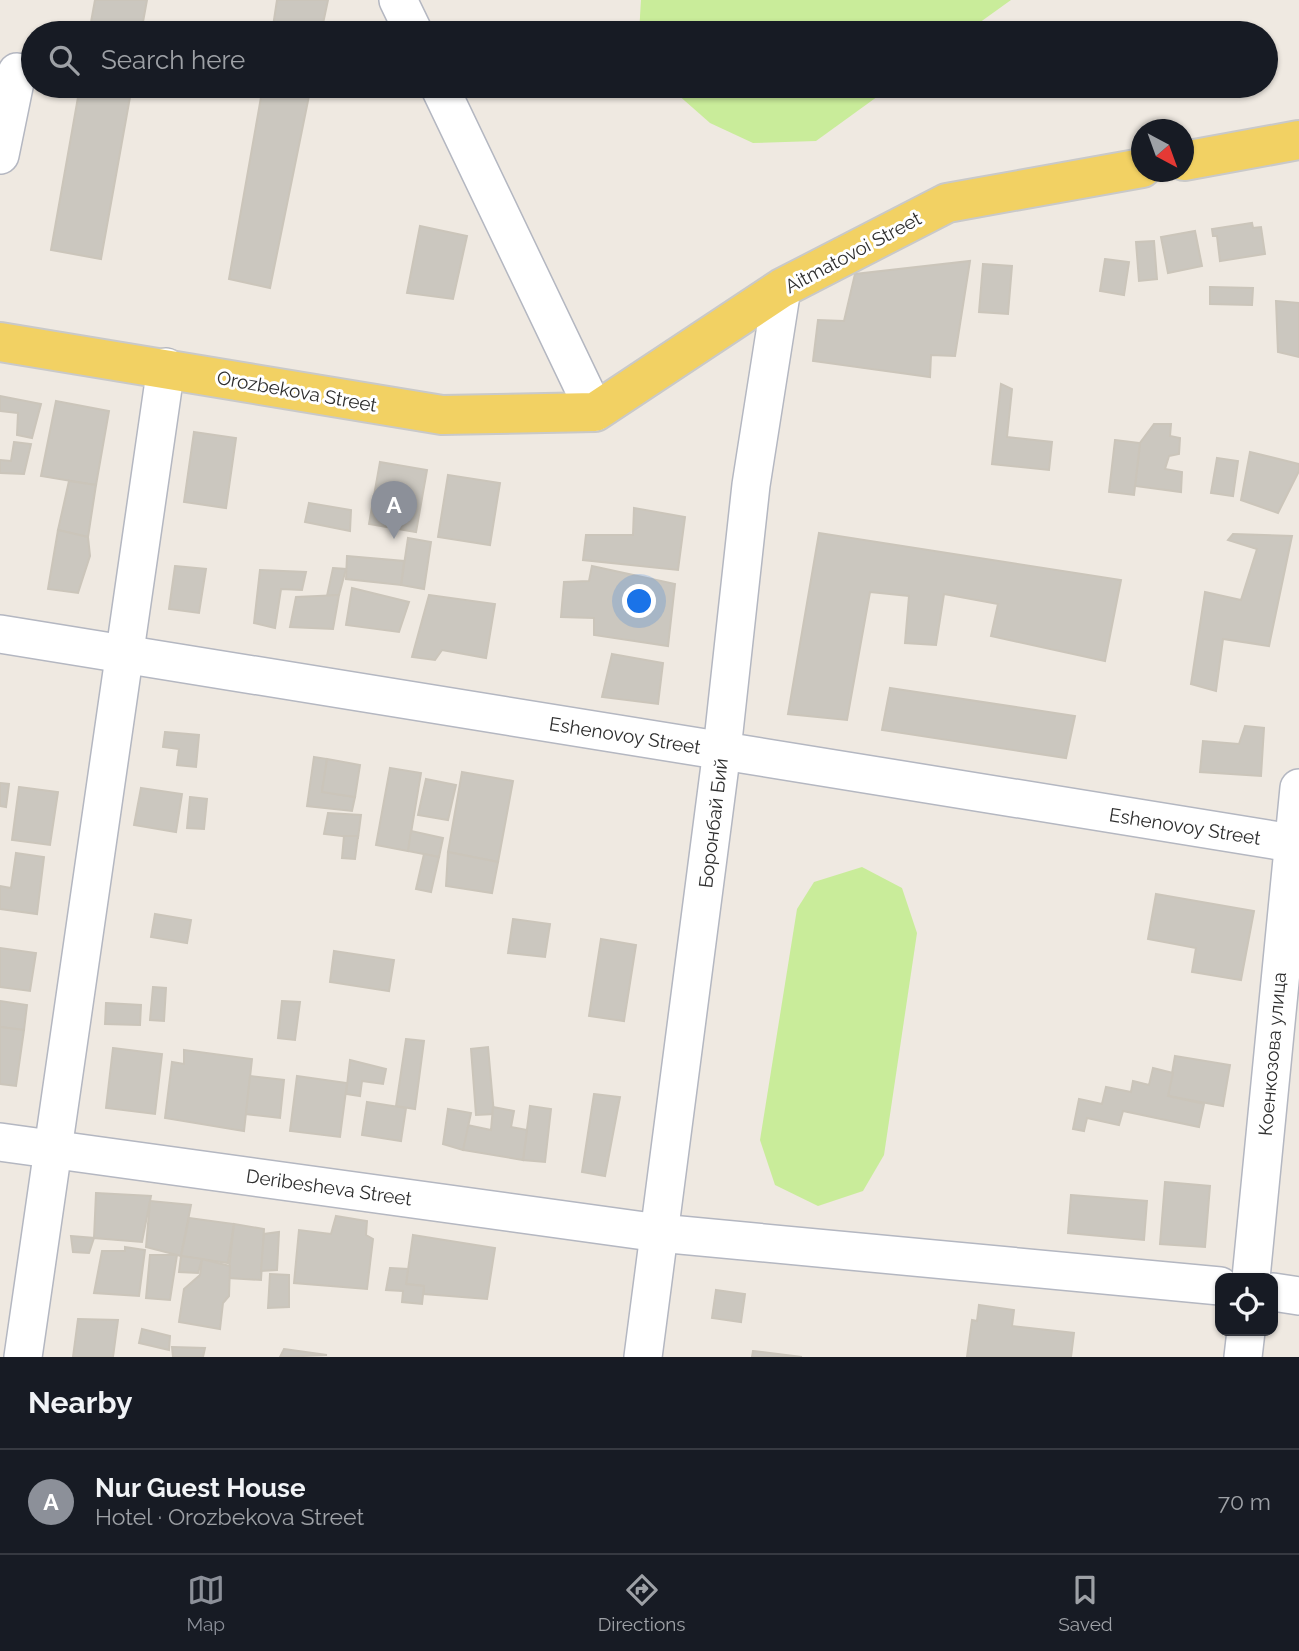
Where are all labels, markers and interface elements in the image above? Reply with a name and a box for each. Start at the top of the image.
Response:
search box [21,21,1278,98]
icon: search [45,41,83,79]
text: Search here [101,45,245,75]
north arrow [1131,119,1194,182]
street label: Aitmatovoi Street [781,207,925,297]
street label: Orozbekova Street [215,366,379,416]
pin: A [371,481,417,539]
your location [622,584,656,618]
street label: Eshenovoy Street [548,712,703,758]
street label: Боронбай Бий [694,757,732,889]
street label: Eshenovoy Street [1108,803,1263,849]
street label: Коенкозова улица [1254,971,1290,1137]
street label: Deribesheva Street [245,1164,414,1210]
map controls [1215,1273,1278,1336]
button: locate [1215,1273,1278,1336]
text: Nearby [28,1385,132,1420]
text: Nur Guest House [95,1473,306,1503]
text: A [43,1488,59,1515]
text: 70 m [1218,1488,1271,1515]
text: Hotel · Orozbekova Street [95,1503,364,1530]
tab: Map [186,1571,225,1635]
tab: Directions [598,1571,686,1635]
tab: Saved [1058,1571,1113,1635]

